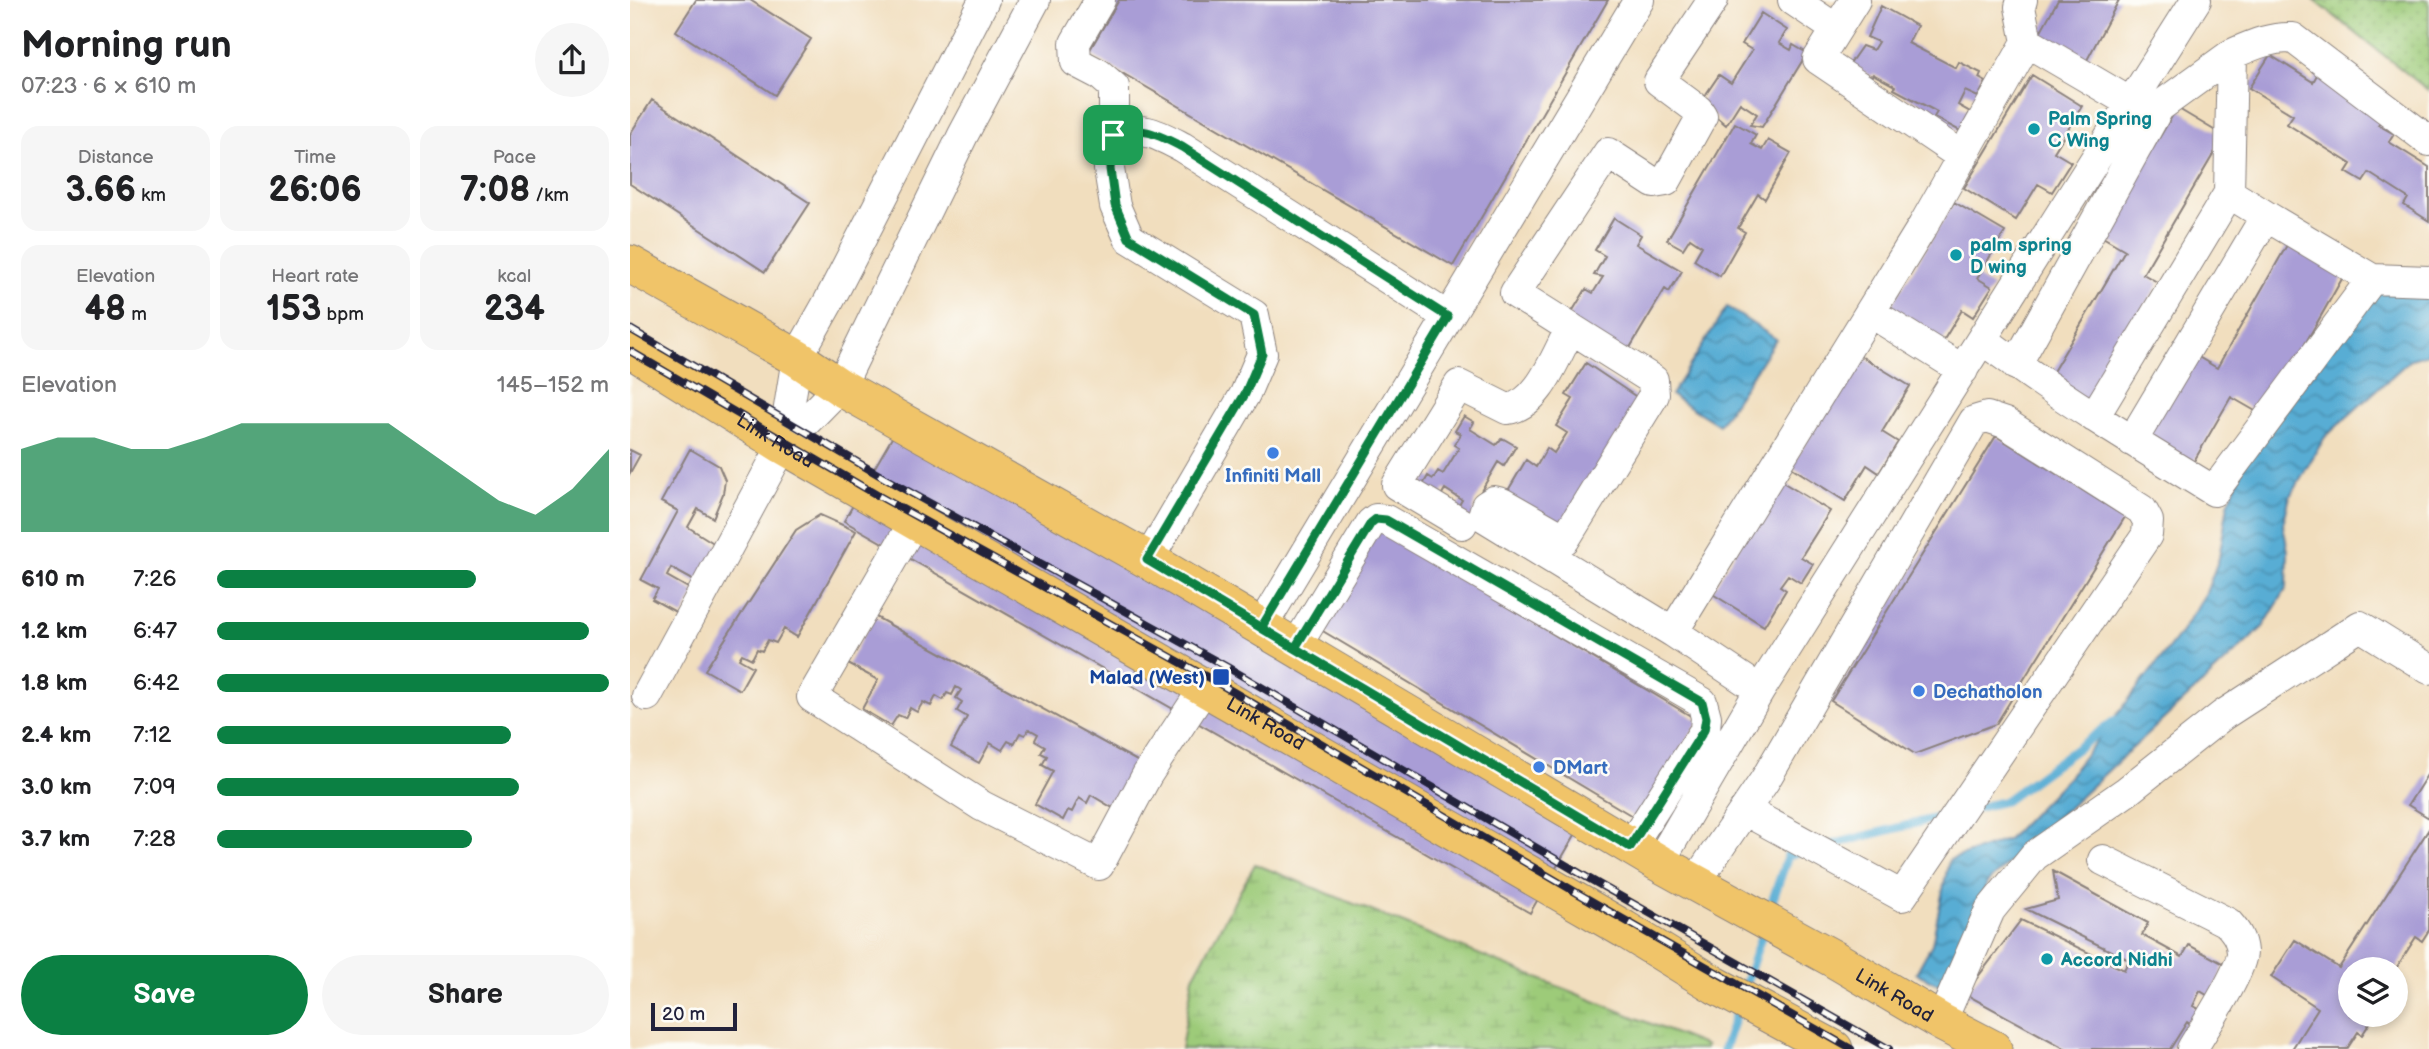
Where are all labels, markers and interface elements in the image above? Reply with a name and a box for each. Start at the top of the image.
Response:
text: Morning run [21,23,232,68]
button: share [535,23,609,97]
text: 07:23 · 6 × 610 m [21,72,196,100]
pin [1083,105,1143,165]
place label: Palm Spring C Wing [2048,108,2152,153]
icon: arrive [1094,116,1132,154]
marker: Palm Spring C Wing [2026,121,2042,137]
text: Distance [78,146,154,169]
text: Time [294,146,336,169]
text: Pace [493,146,536,169]
text: 3.66 [65,169,136,212]
text: 26:06 [268,169,362,212]
text: 7:08 [460,169,530,212]
text: km [136,184,166,207]
text: /km [530,184,569,207]
place label: palm spring D wing [1970,234,2072,279]
marker: palm spring D wing [1948,247,1964,263]
text: Elevation [76,265,155,288]
text: Heart rate [271,265,359,288]
text: kcal [497,265,531,288]
text: 48 [84,288,126,331]
text: 153 [266,288,321,331]
text: 234 [484,288,545,331]
text: m [126,303,147,326]
text: bpm [321,303,364,326]
text: Elevation [21,371,117,399]
text: 145–152 m [497,371,609,399]
street label: Link Road [732,409,818,474]
marker: Infiniti Mall [1265,445,1281,461]
place label: Infiniti Mall [1225,465,1321,488]
text: 610 m [21,565,85,593]
text: 7:26 [133,565,177,593]
text: 1.2 km [21,617,87,645]
text: 6:47 [133,617,177,645]
place label: Malad (West) [1089,667,1205,690]
marker: Malad (West) [1211,667,1231,687]
text: 1.8 km [21,669,87,697]
text: 6:42 [133,669,179,697]
place label: Dechatholon [1933,681,2043,704]
marker: Dechatholon [1911,683,1927,699]
street label: Link Road [1222,693,1309,756]
text: 2.4 km [21,721,91,749]
text: 7:12 [133,721,171,749]
place label: DMart [1553,757,1608,780]
marker: DMart [1531,759,1547,775]
text: 3.0 km [21,773,92,801]
text: 7:09 [133,773,176,801]
text: 3.7 km [21,825,90,853]
text: 7:28 [133,825,176,853]
place label: Accord Nidhi [2060,949,2173,972]
marker: Accord Nidhi [2039,951,2055,967]
button: Save [21,955,308,1035]
button: Share [322,955,609,1035]
map controls [2338,957,2408,1027]
button: layers [2338,957,2408,1027]
street label: Link Road [1851,964,1937,1028]
scale bar [651,1000,737,1032]
text: 20 m [662,1003,705,1026]

